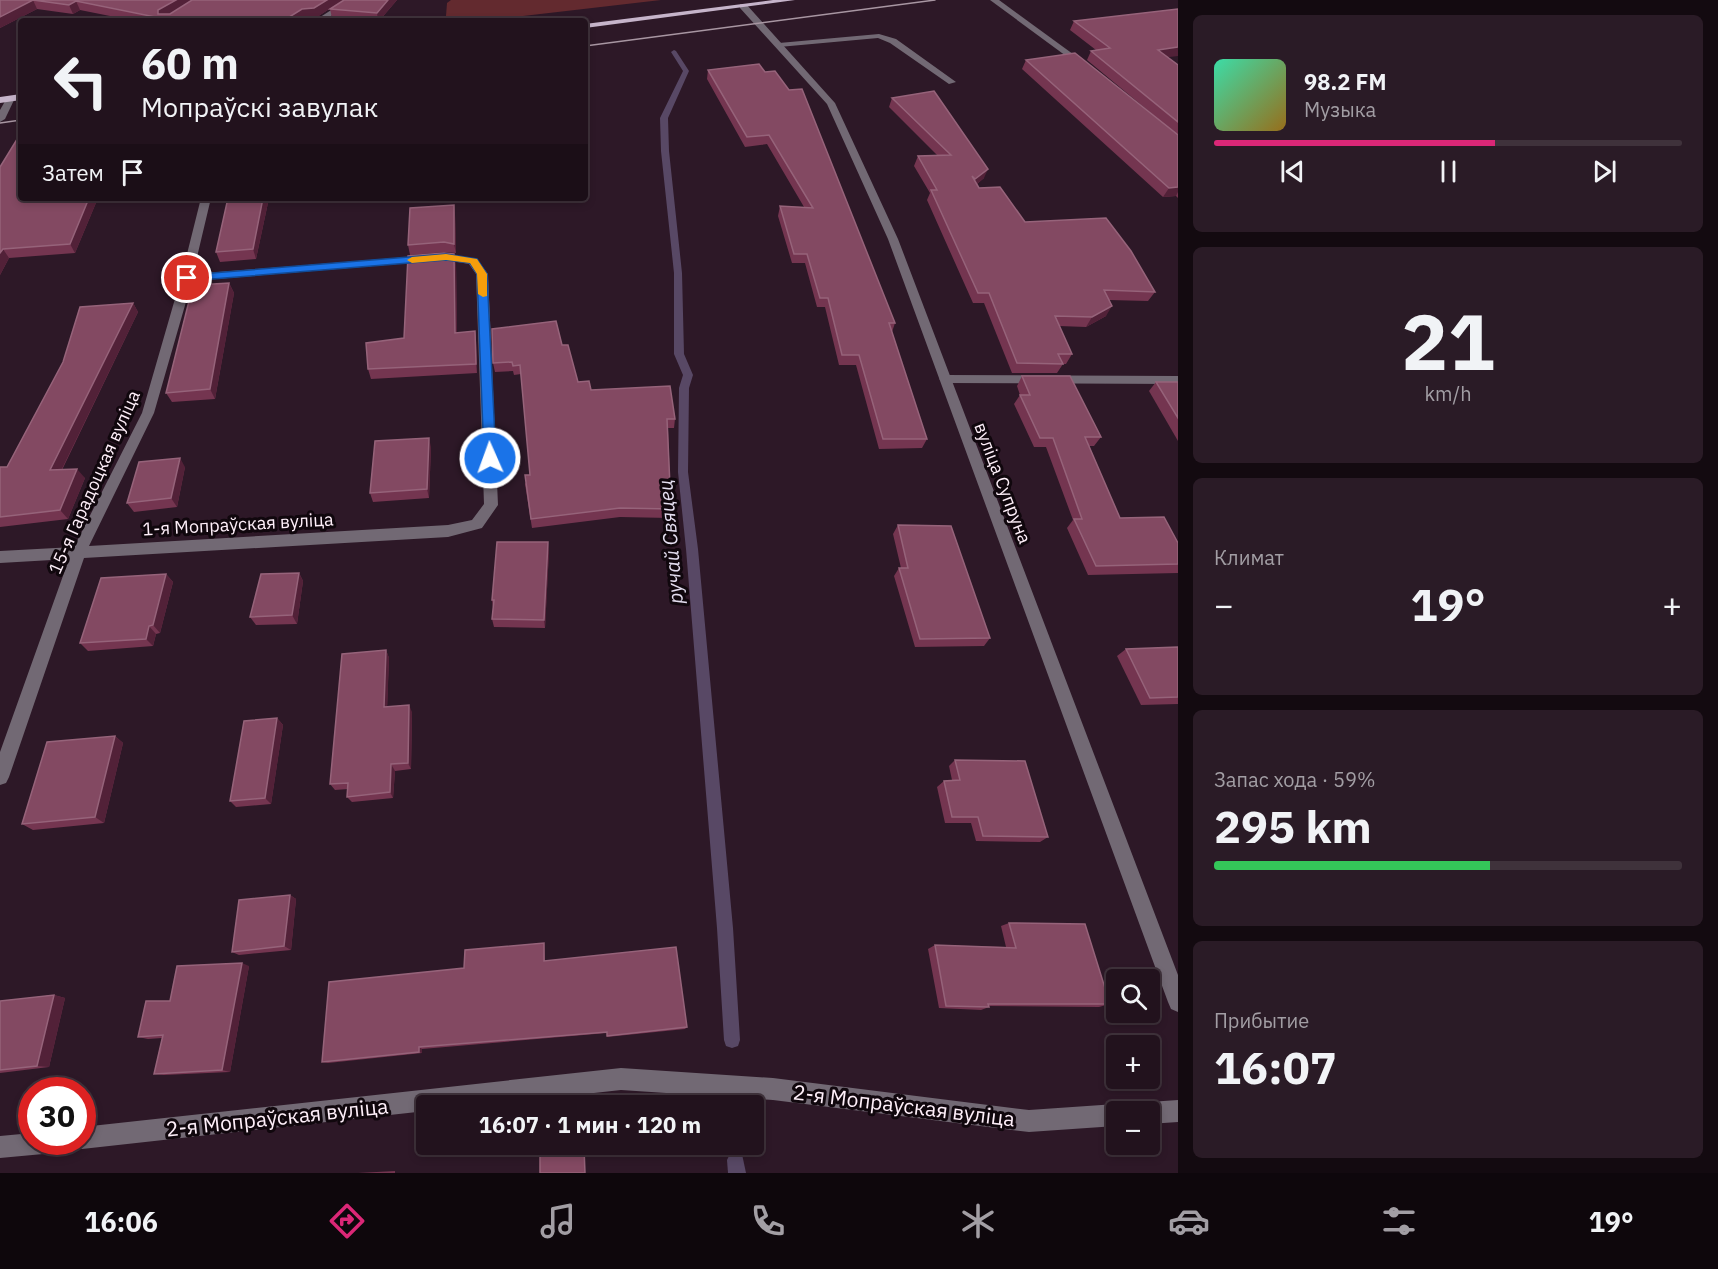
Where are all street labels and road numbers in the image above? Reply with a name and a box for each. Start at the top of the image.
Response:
street label: 15-я Гарадоцкая вуліца [43,386,145,577]
street label: вуліца Супруна [969,419,1037,547]
street label: 1-я Мопраўская вуліца [142,507,335,540]
street label: 2-я Мопраўская вуліца [791,1077,1017,1133]
street label: 2-я Мопраўская вуліца [164,1091,390,1143]

